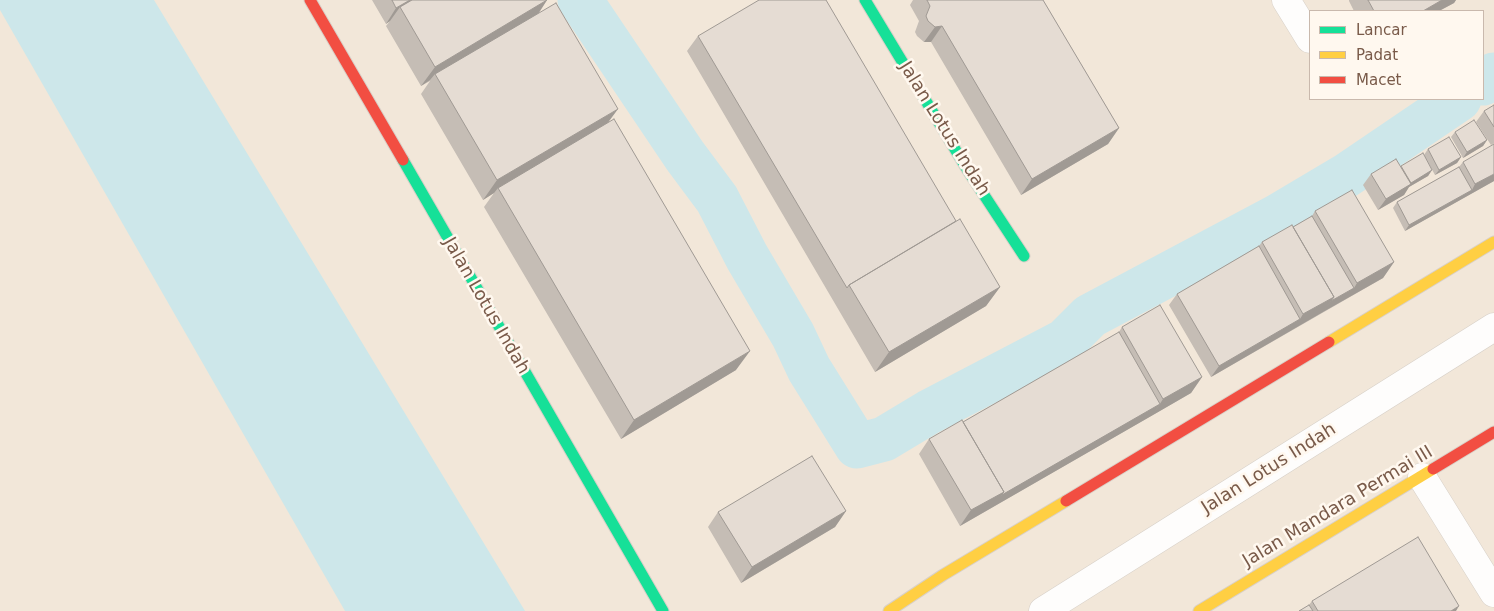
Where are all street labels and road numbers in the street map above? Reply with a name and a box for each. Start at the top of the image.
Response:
street label: Jalan Lotus Indah [894,58,994,200]
street label: Jalan Lotus Indah [438,234,534,378]
street label: Jalan Lotus Indah [1198,419,1340,519]
street label: Jalan Mandara Permai III [1239,442,1437,572]

